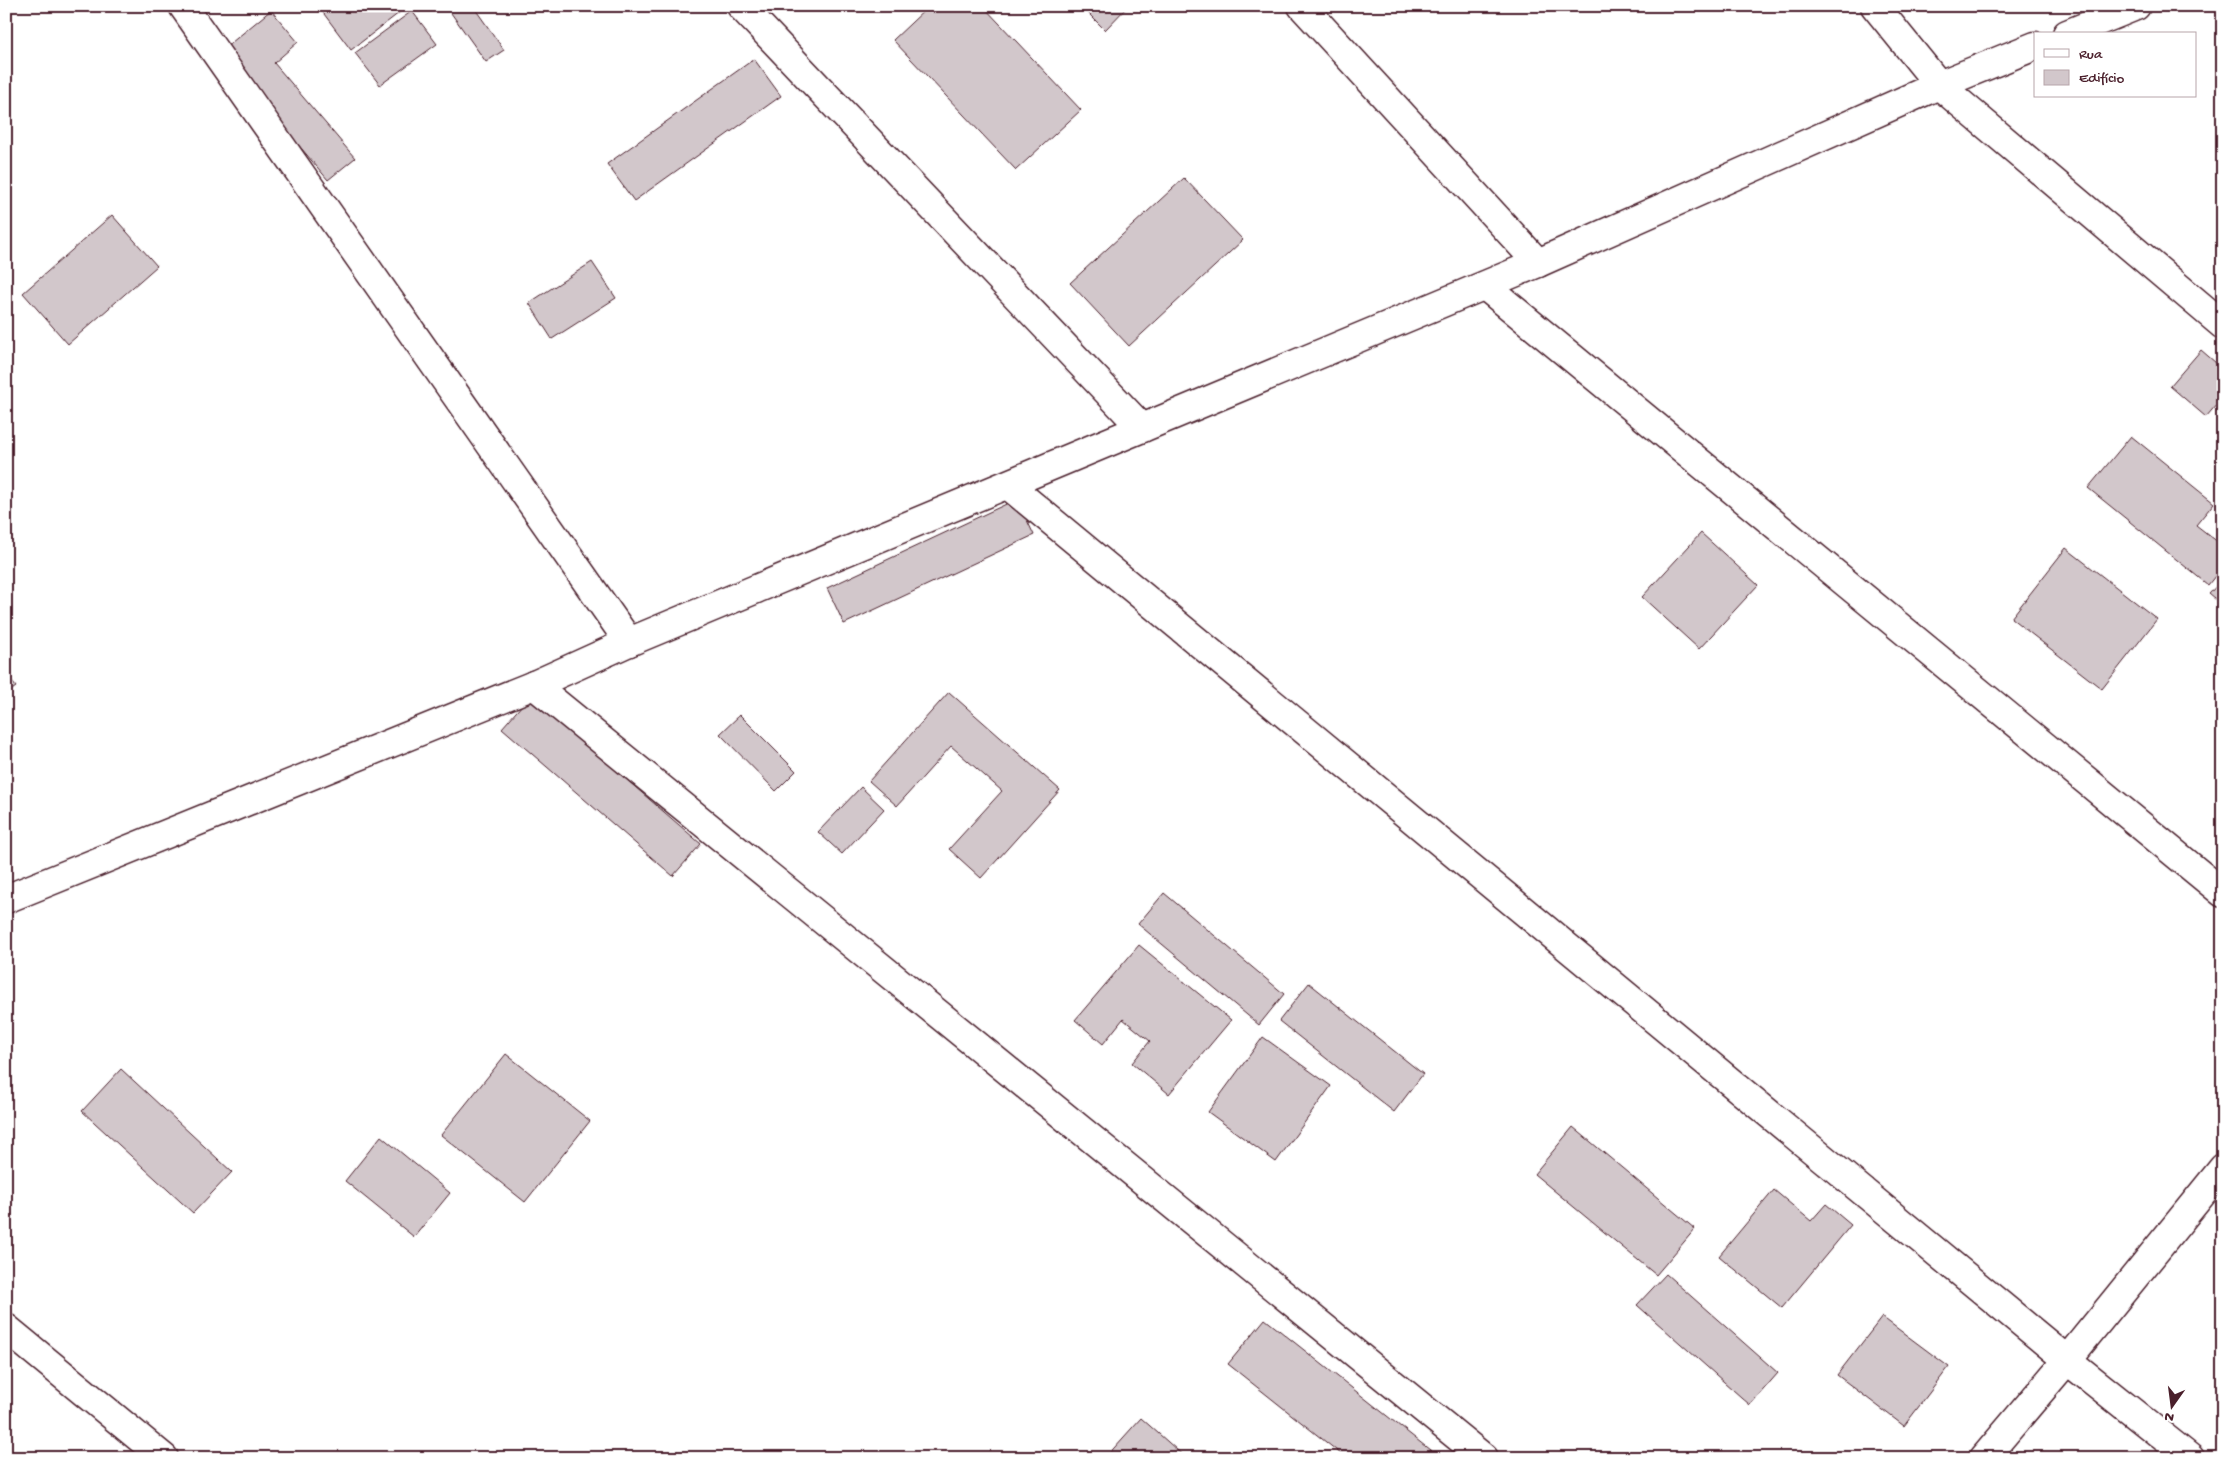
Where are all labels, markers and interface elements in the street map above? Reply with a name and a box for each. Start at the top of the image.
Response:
legend [2034,32,2196,98]
text: Rua [2079,46,2103,64]
text: Edifício [2079,70,2125,88]
north arrow [2146,1382,2196,1432]
text: N [2163,1407,2176,1426]

